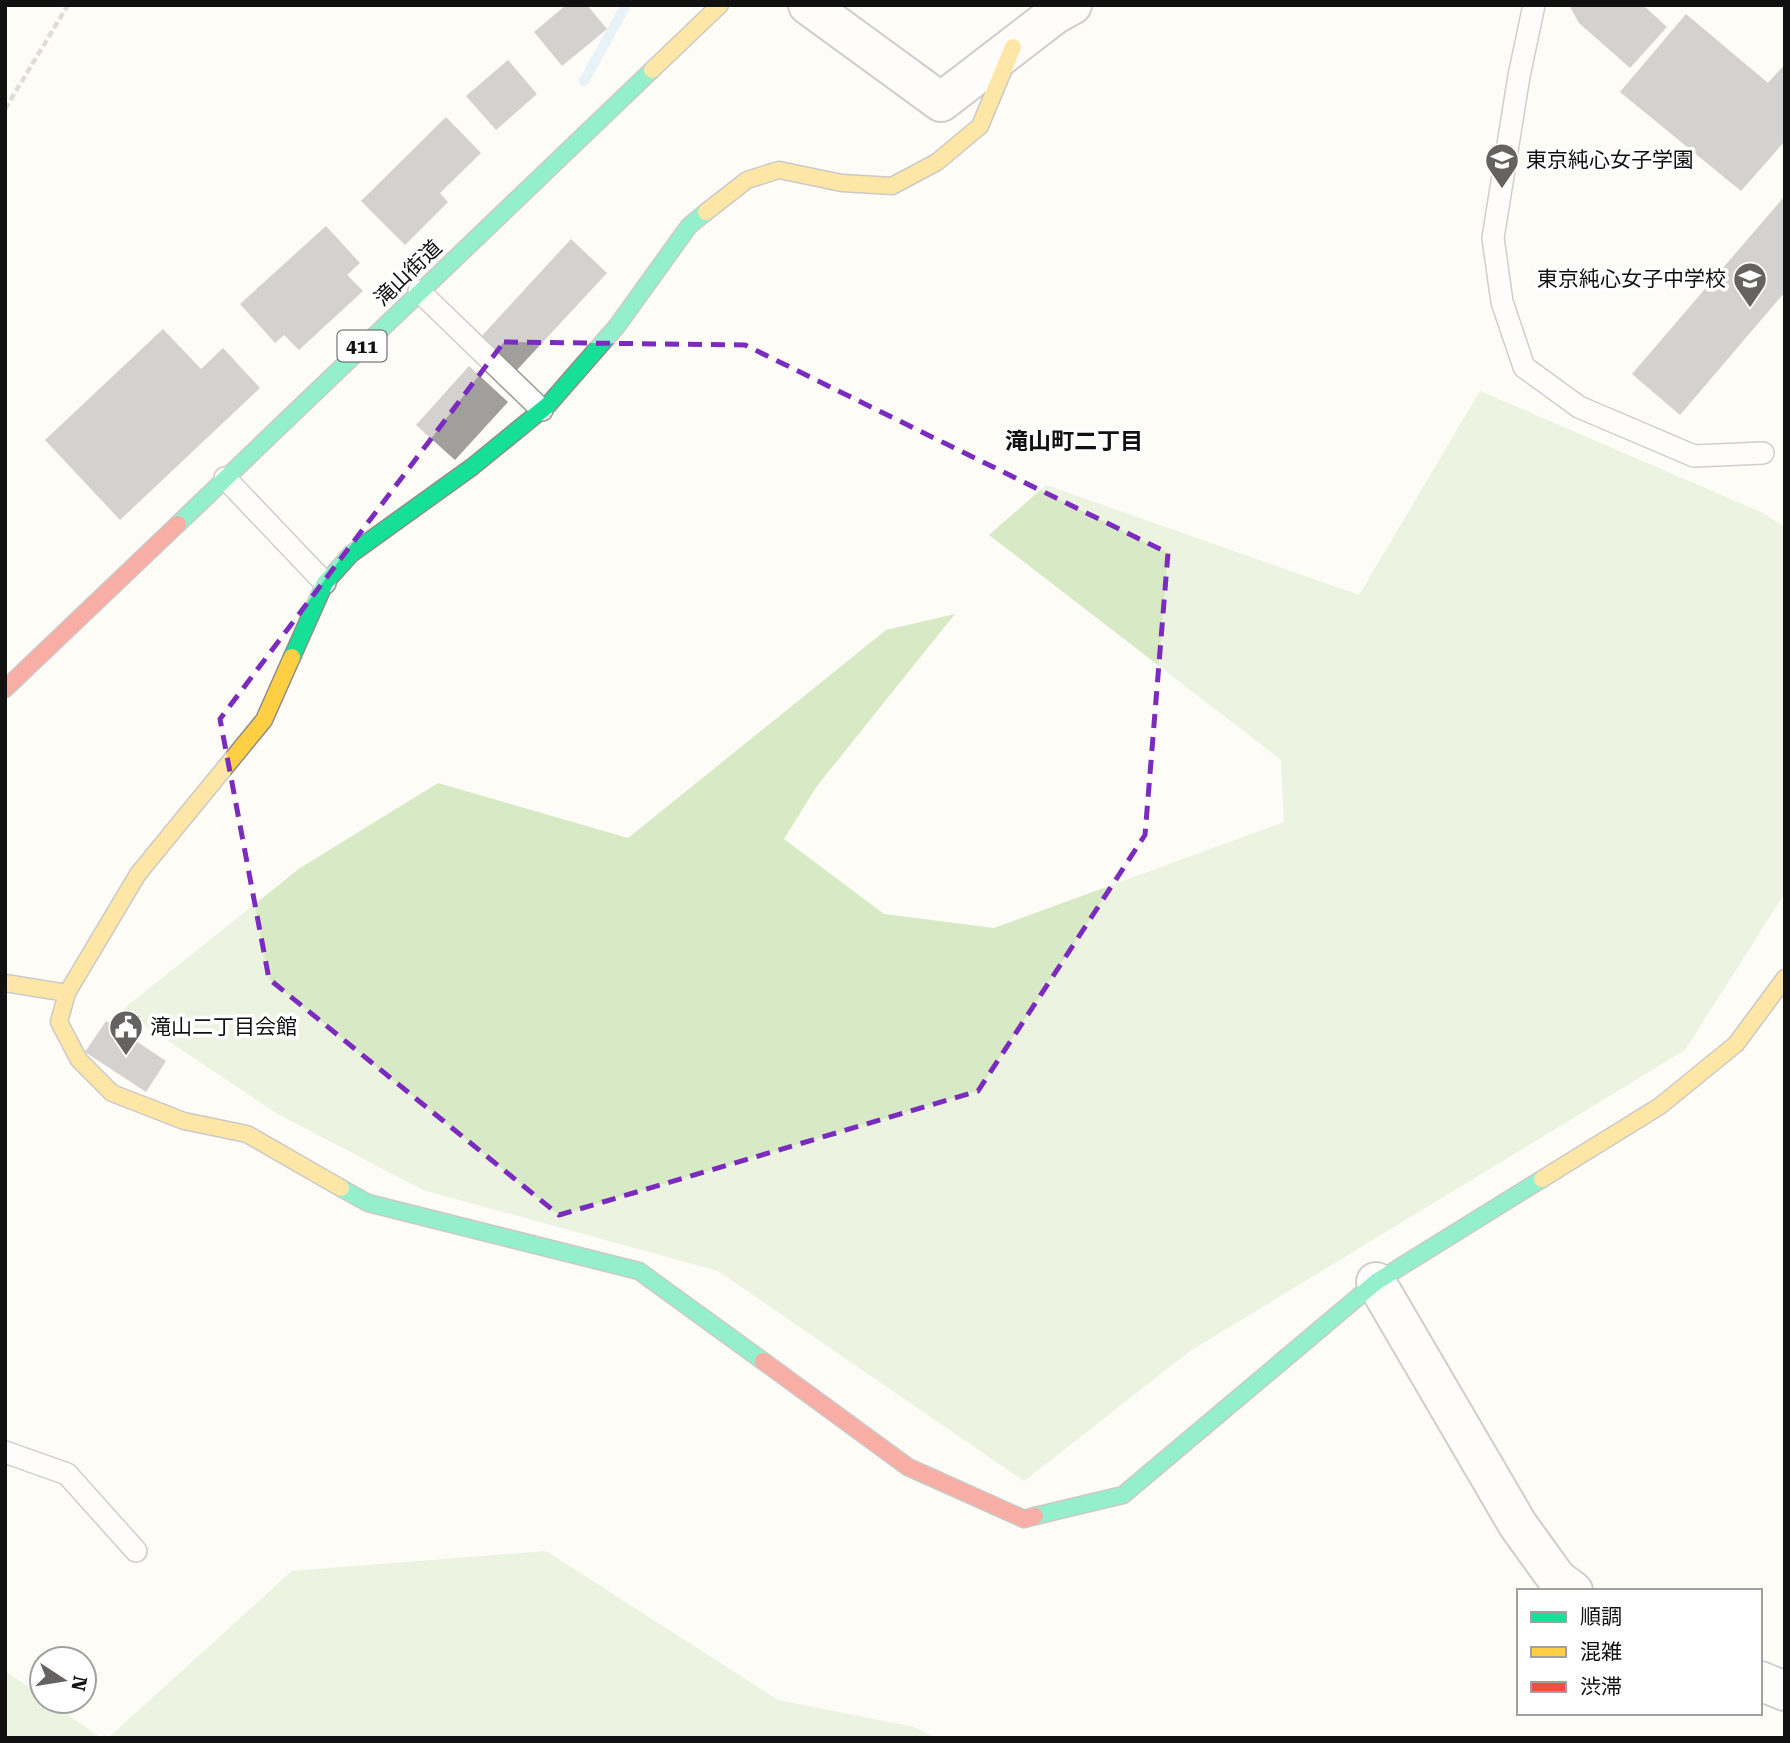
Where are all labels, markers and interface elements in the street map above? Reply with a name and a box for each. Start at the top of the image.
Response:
school or university icon: 東京純心女子学園 [1483,141,1521,190]
place label: 東京純心女子学園 [1526,148,1694,172]
street label: 滝山街道 [369,235,447,311]
school or university icon: 東京純心女子中学校 [1731,260,1769,309]
place label: 東京純心女子中学校 [1537,267,1726,291]
road number: 411 [338,330,386,362]
district label: 滝山町二丁目 [1005,428,1143,455]
public building icon: 滝山二丁目会館 [107,1008,145,1057]
place label: 滝山二丁目会館 [150,1015,297,1039]
legend [1517,1589,1762,1715]
text: 順調 [1580,1605,1622,1629]
text: 混雑 [1580,1640,1622,1664]
north arrow [28,1645,98,1715]
text: N [66,1674,92,1693]
text: 渋滞 [1580,1675,1622,1699]

